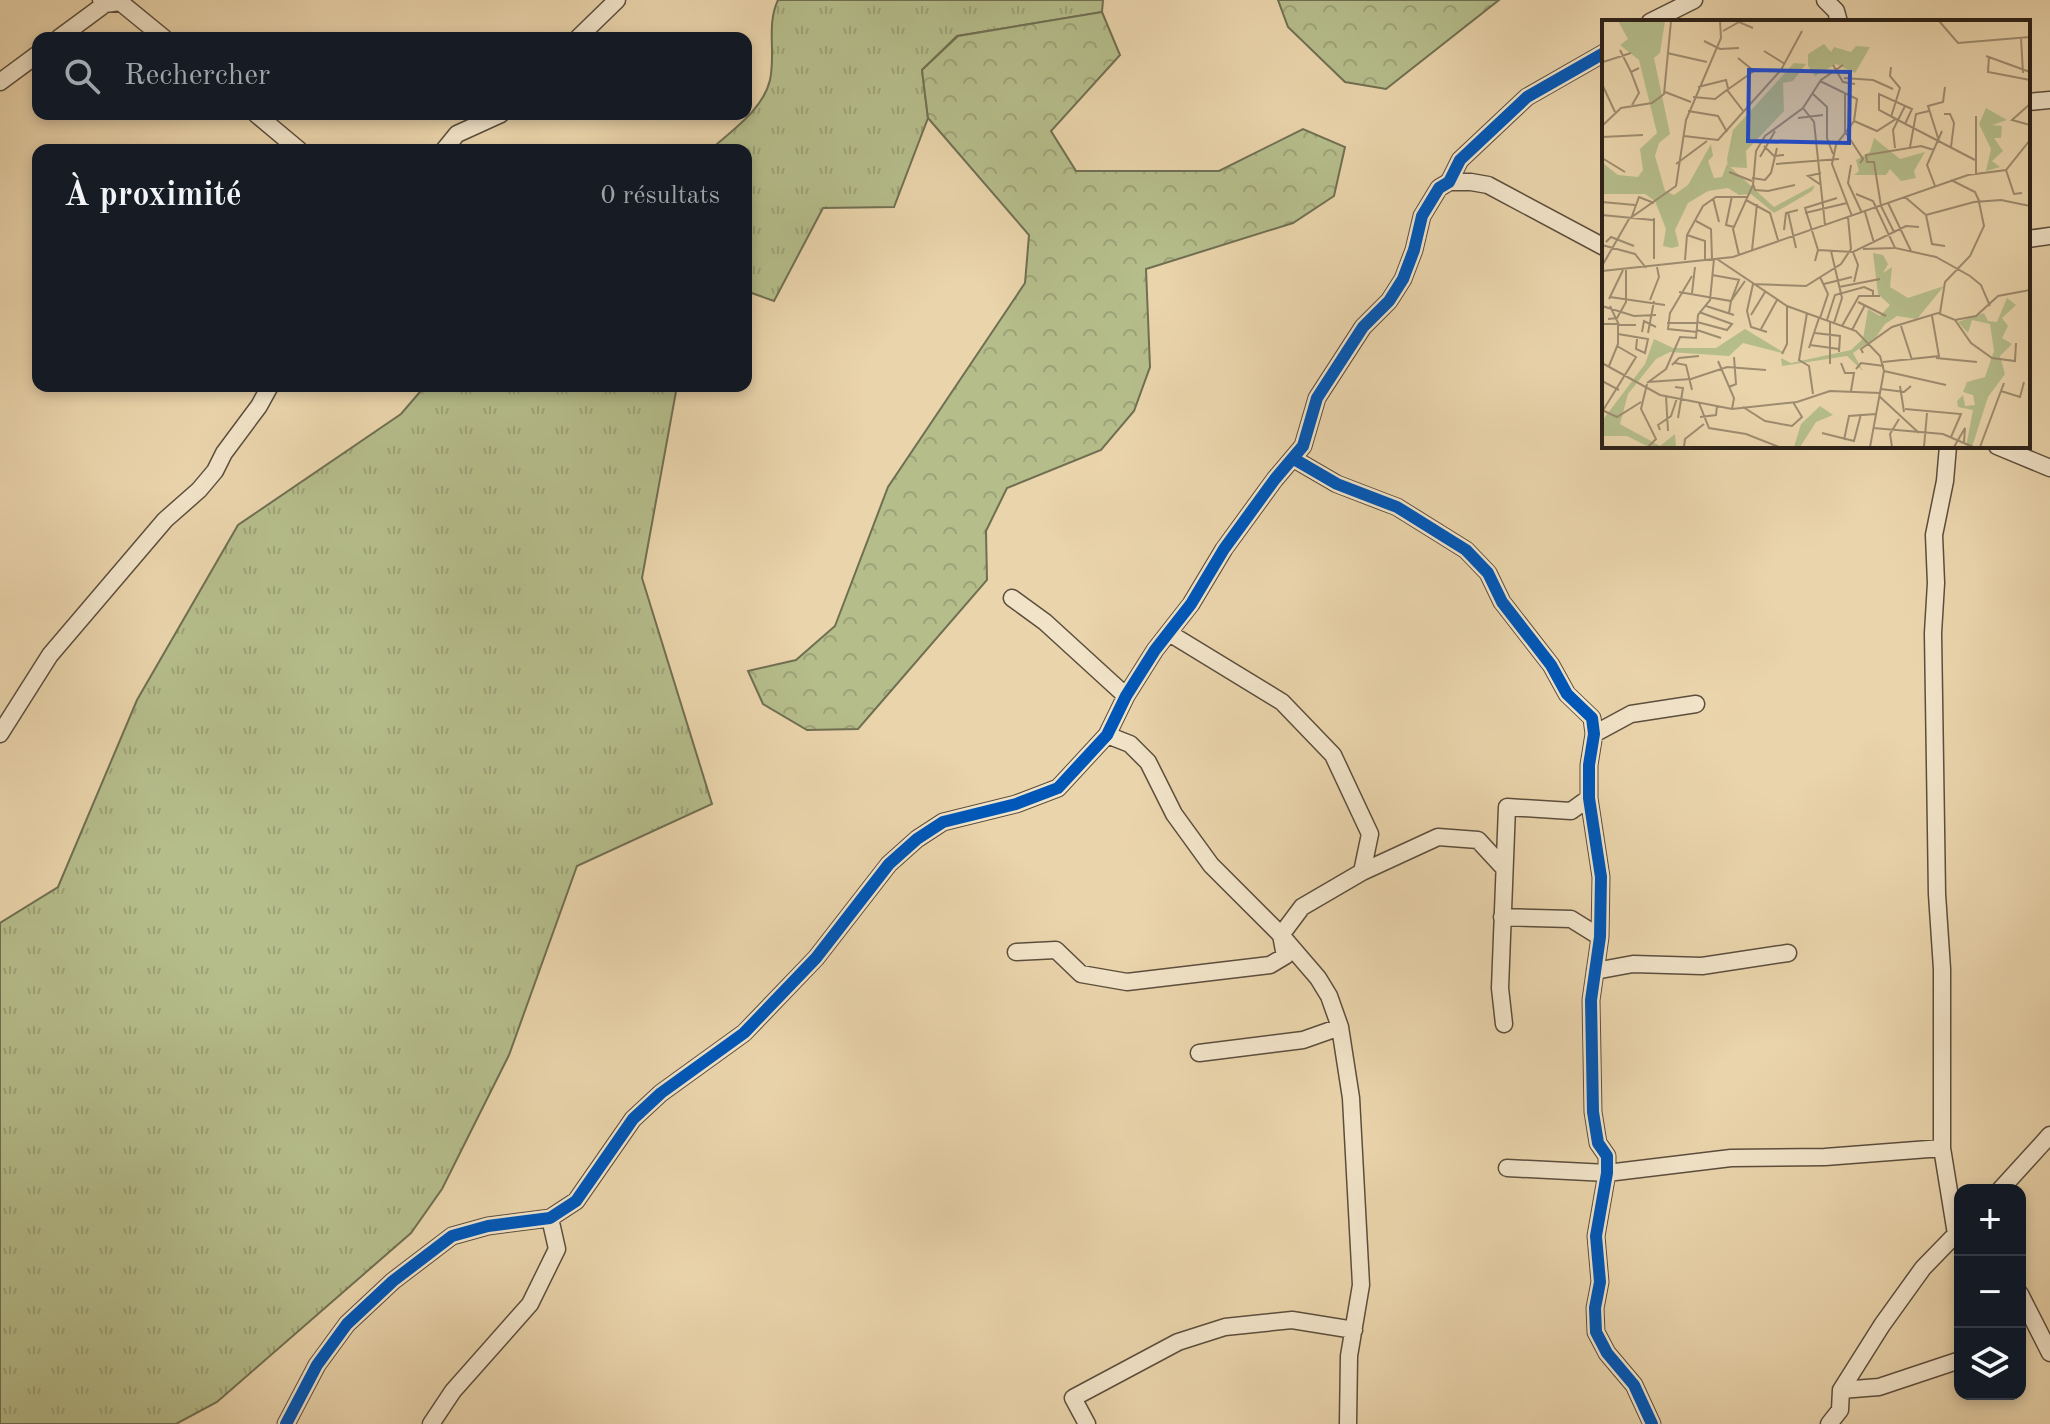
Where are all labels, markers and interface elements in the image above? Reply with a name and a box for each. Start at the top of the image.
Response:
inset map [1602,20,2030,448]
search box [32,32,752,120]
icon: search [60,54,104,98]
text: Rechercher [124,61,270,91]
text: À proximité [64,179,242,213]
text: 0 résultats [601,183,720,209]
map controls [1954,1184,2026,1400]
button: + [1954,1184,2026,1256]
button: − [1954,1256,2026,1328]
button: layers [1954,1328,2026,1400]

